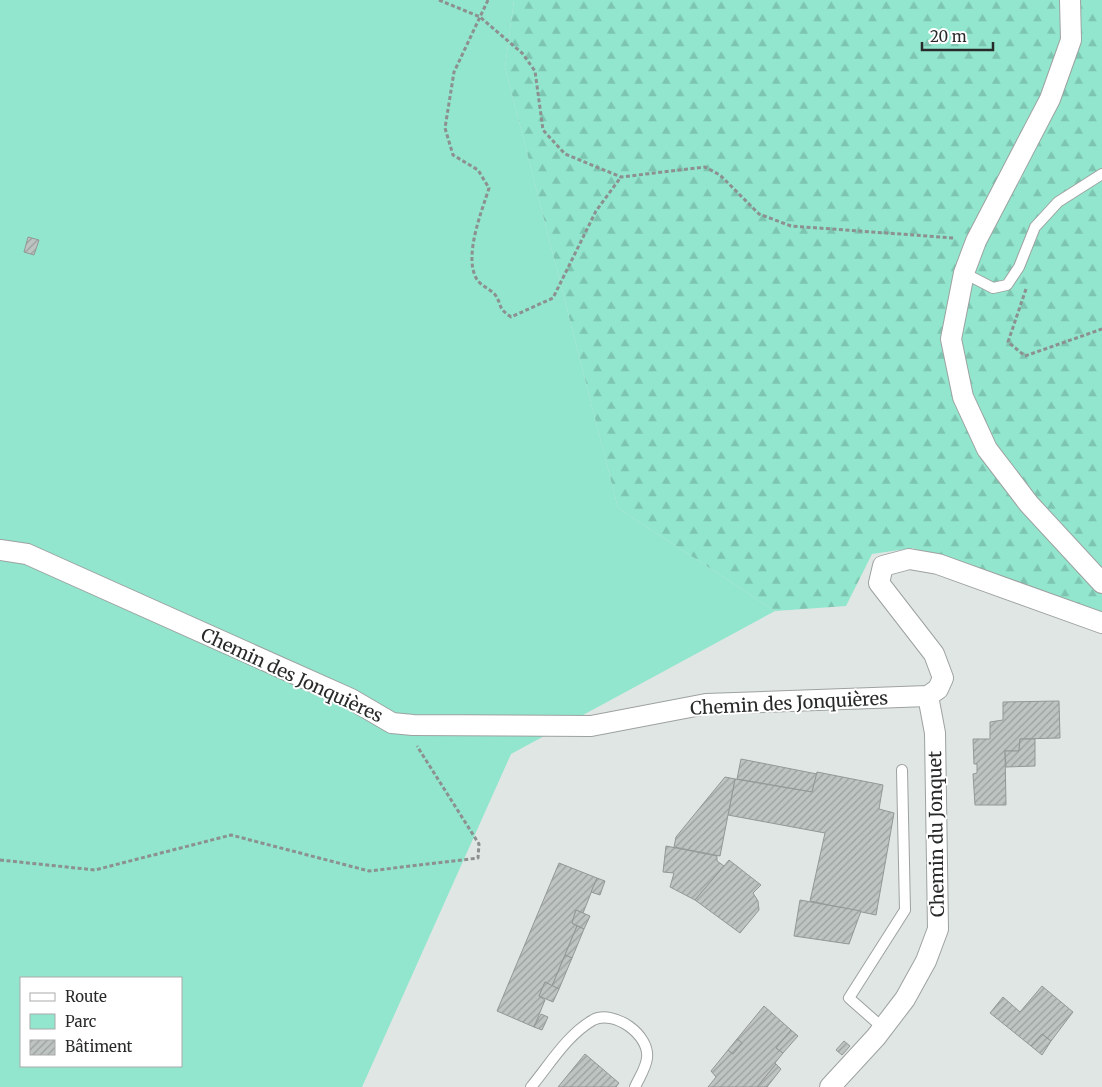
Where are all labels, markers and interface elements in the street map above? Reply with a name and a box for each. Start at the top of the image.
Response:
scale bar [922,20,993,52]
text: 20 m [930,27,967,46]
street label: Chemin des Jonquières [197,623,387,727]
street label: Chemin des Jonquières [689,686,889,720]
street label: Chemin du Jonquet [923,751,949,917]
legend [20,977,182,1067]
text: Route [65,987,107,1006]
text: Parc [65,1012,97,1031]
text: Bâtiment [65,1037,133,1056]

